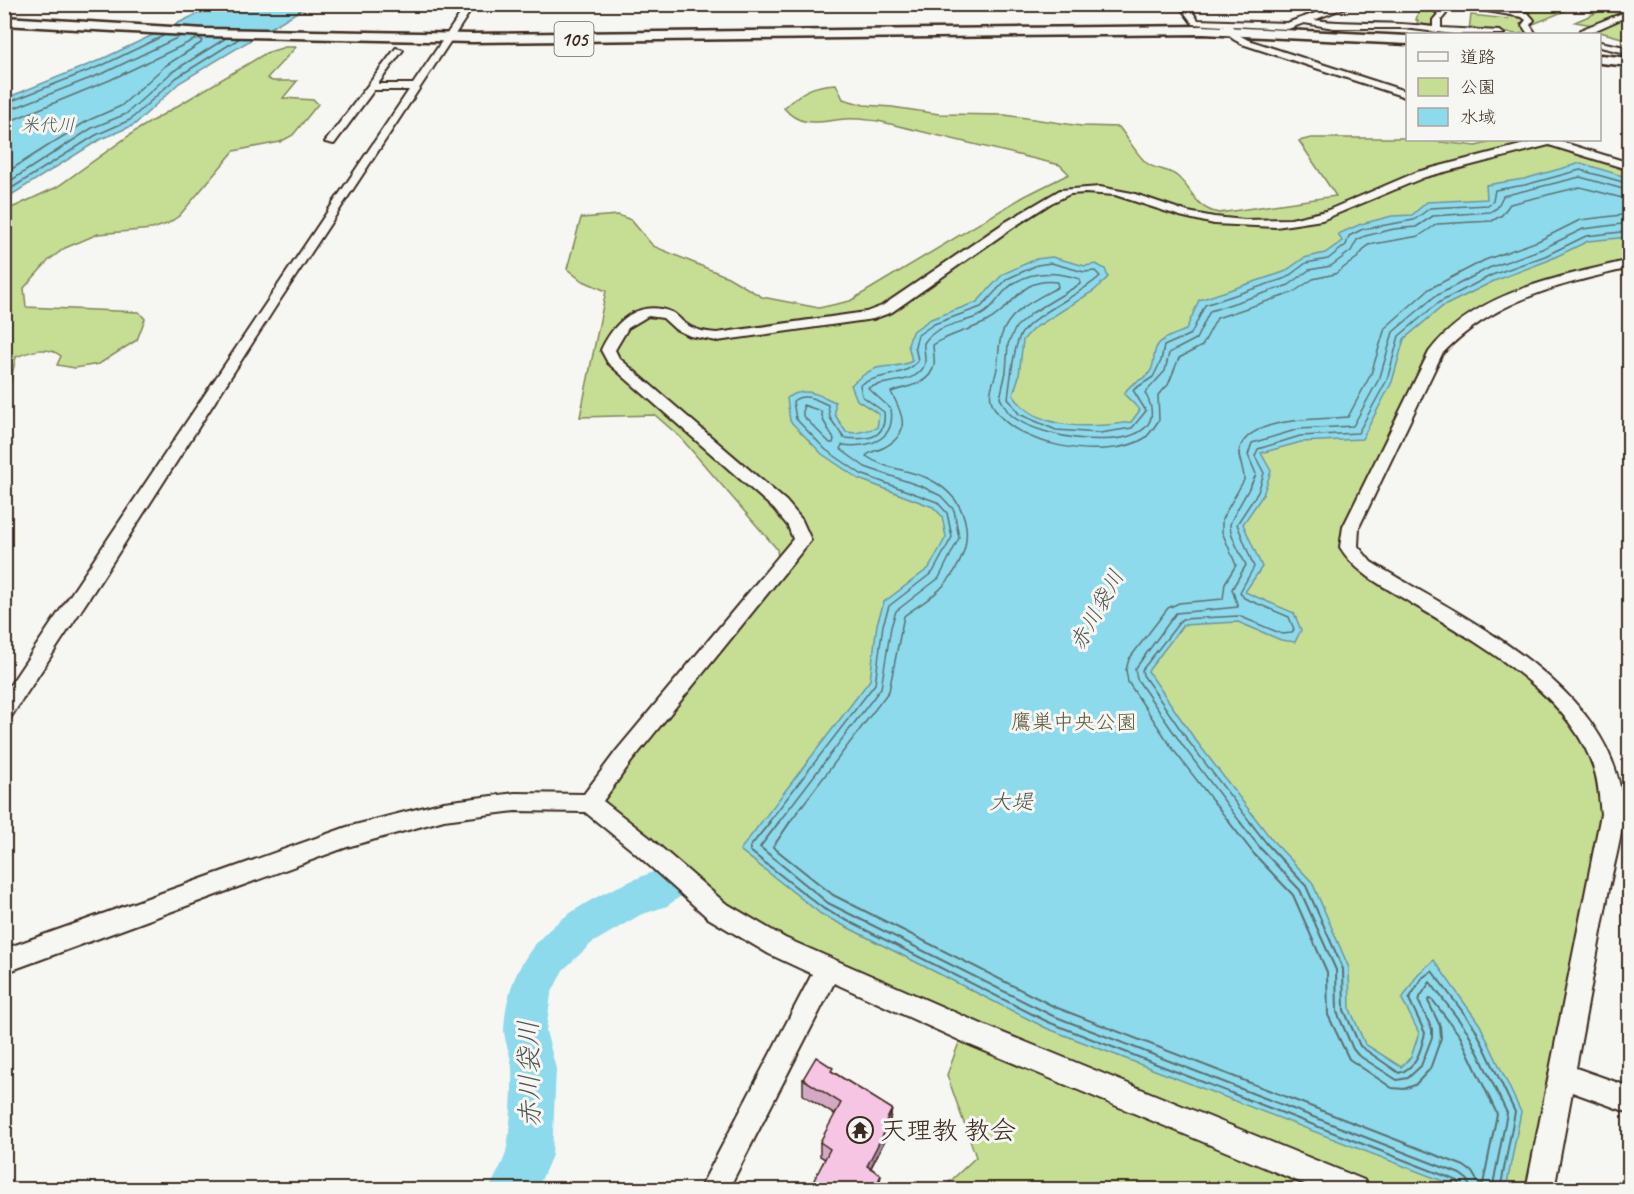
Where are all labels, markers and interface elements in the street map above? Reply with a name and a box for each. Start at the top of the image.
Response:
road number: 105 [554,22,594,56]
legend [1406,33,1601,141]
text: 道路 [1460,46,1496,68]
text: 公園 [1460,76,1496,98]
text: 水域 [1460,106,1496,128]
water label: 米代川 [21,114,75,136]
water label: 赤川袋川 [1063,565,1131,655]
park label: 鷹巣中央公園 [1011,709,1137,735]
water label: 大堤 [989,788,1034,816]
water label: 赤川袋川 [511,1020,547,1128]
place label: 天理教 教会 [880,1114,1016,1147]
temple icon: 天理教 教会 [845,1115,875,1145]

